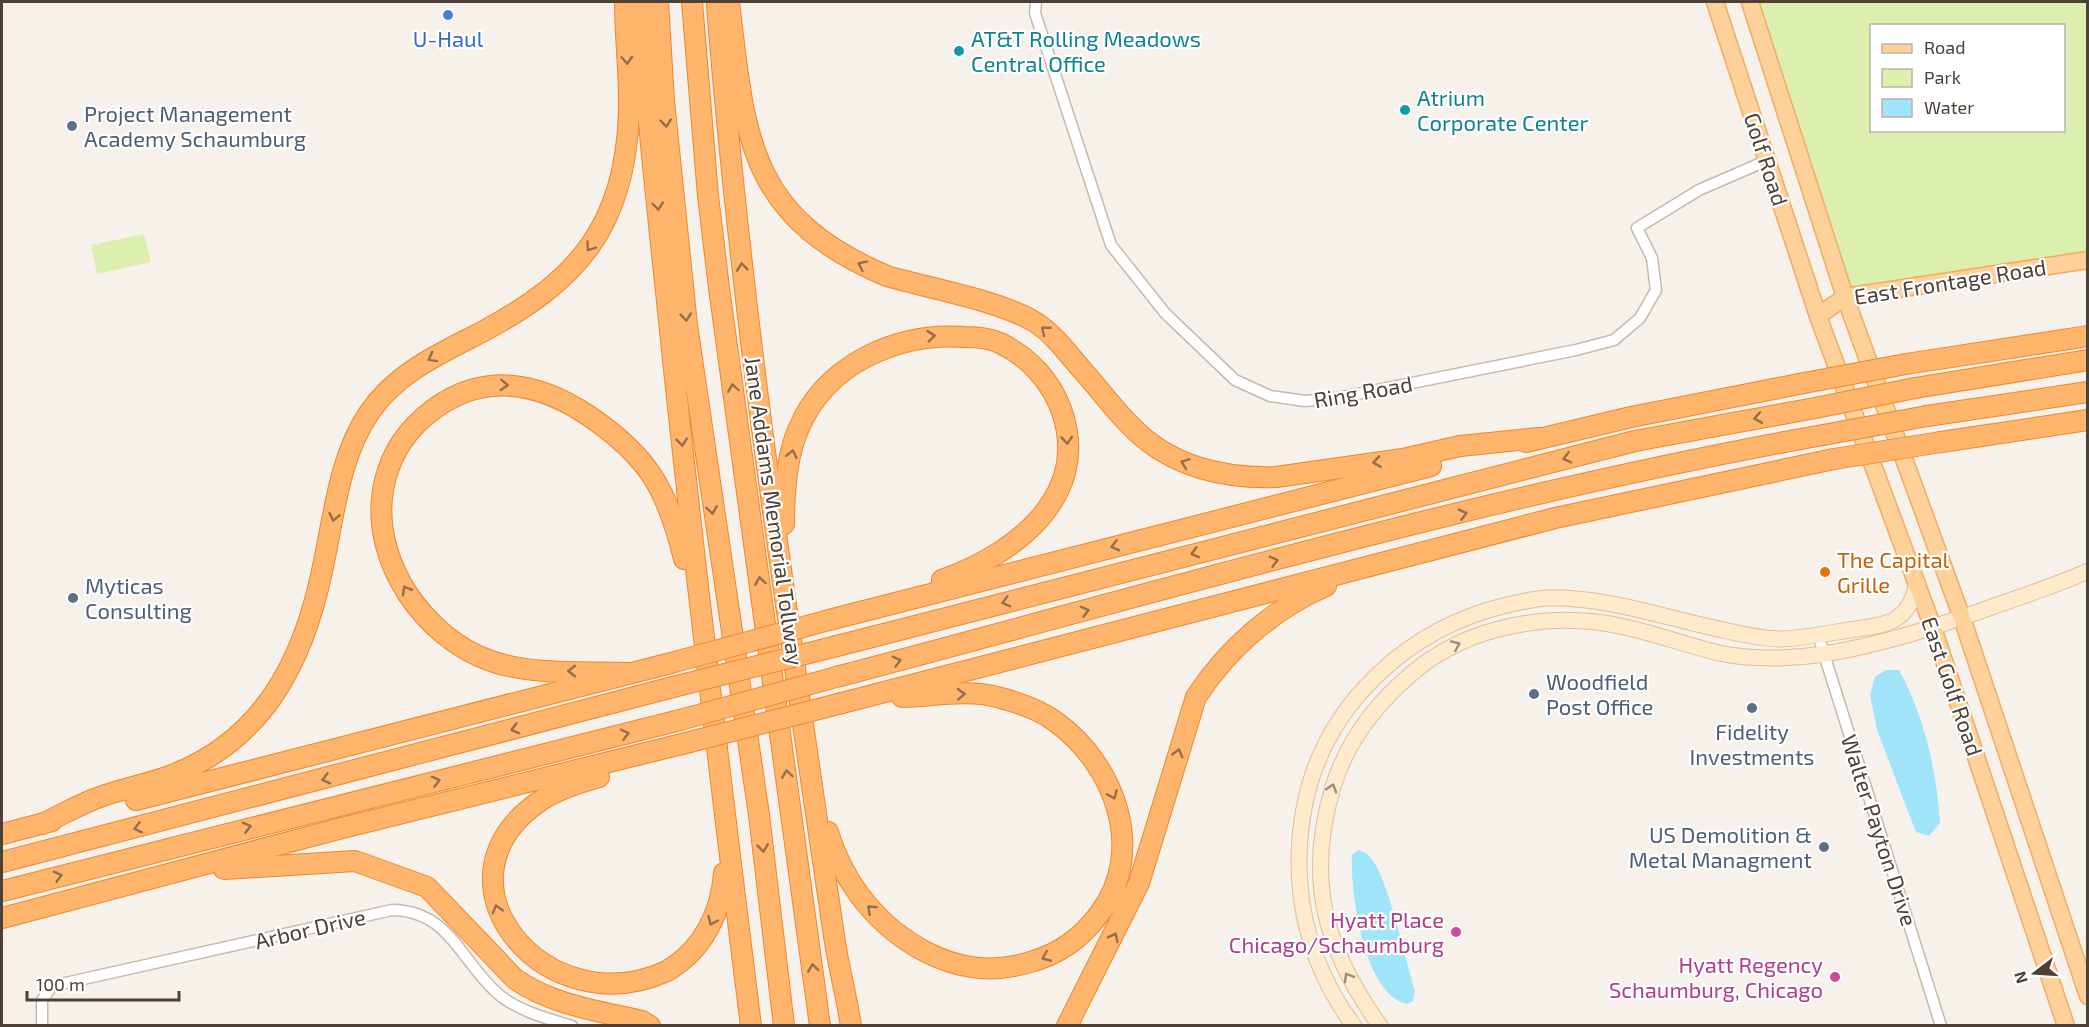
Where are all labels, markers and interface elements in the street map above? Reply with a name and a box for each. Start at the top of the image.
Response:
marker: U-Haul [441,8,455,22]
legend [1870,24,2065,132]
place label: U-Haul [413,25,484,51]
place label: AT&T Rolling Meadows Central Office [971,25,1201,76]
text: Road [1924,36,1965,58]
marker: AT&T Rolling Meadows Central Office [952,44,966,58]
one-way arrow [620,55,633,64]
text: Park [1924,66,1961,88]
place label: Atrium Corporate Center [1417,84,1588,135]
text: Water [1924,96,1974,118]
place label: Project Management Academy Schaumburg [84,100,306,151]
marker: Atrium Corporate Center [1398,103,1412,117]
street label: Golf Road [1740,109,1794,209]
one-way arrow [659,118,672,127]
marker: Project Management Academy Schaumburg [65,119,79,133]
one-way arrow [651,202,664,211]
one-way arrow [586,240,597,251]
street label: East Frontage Road [1852,253,2048,309]
one-way arrow [858,261,869,273]
one-way arrow [736,262,749,272]
one-way arrow [679,312,692,321]
one-way arrow [1041,327,1052,338]
one-way arrow [926,330,935,343]
one-way arrow [428,351,438,362]
street label: Jane Addams Memorial Tollway [740,355,810,668]
street label: Ring Road [1312,370,1414,412]
one-way arrow [500,379,509,392]
one-way arrow [727,383,740,393]
one-way arrow [1753,411,1763,424]
one-way arrow [1060,436,1073,445]
one-way arrow [675,437,688,447]
one-way arrow [784,449,797,459]
one-way arrow [1562,451,1572,464]
one-way arrow [1372,456,1382,468]
one-way arrow [1180,458,1191,470]
one-way arrow [706,505,718,515]
one-way arrow [1457,508,1467,521]
one-way arrow [328,511,341,521]
one-way arrow [1111,539,1121,551]
one-way arrow [1190,546,1200,559]
place label: The Capital Grille [1837,546,1950,597]
one-way arrow [1268,556,1278,569]
marker: The Capital Grille [1818,565,1832,579]
place label: Myticas Consulting [85,572,192,623]
one-way arrow [754,576,766,586]
one-way arrow [402,586,413,596]
marker: Myticas Consulting [66,591,80,605]
one-way arrow [1001,595,1011,608]
one-way arrow [1080,606,1090,619]
street label: East Golf Road [1917,613,1989,759]
one-way arrow [1450,640,1461,652]
one-way arrow [891,656,901,669]
one-way arrow [567,665,576,677]
place label: Woodfield Post Office [1546,668,1653,719]
marker: Woodfield Post Office [1527,687,1541,701]
one-way arrow [956,688,965,701]
marker: Fidelity Investments [1745,701,1759,715]
place label: Fidelity Investments [1690,718,1814,769]
one-way arrow [510,722,521,734]
one-way arrow [620,728,630,741]
street label: Walter Payton Drive [1837,731,1923,929]
one-way arrow [1170,748,1183,758]
one-way arrow [782,770,794,779]
one-way arrow [322,771,332,784]
one-way arrow [431,775,441,788]
one-way arrow [1325,783,1338,794]
one-way arrow [1106,789,1118,800]
one-way arrow [133,821,144,833]
place label: US Demolition & Metal Managment [1629,821,1812,872]
one-way arrow [242,822,252,835]
marker: US Demolition & Metal Managment [1817,840,1831,854]
one-way arrow [756,844,769,853]
one-way arrow [52,871,63,883]
street label: Arbor Drive [252,903,368,953]
one-way arrow [492,904,504,914]
one-way arrow [867,905,877,916]
place label: Hyatt Place Chicago/Schaumburg [1229,906,1444,957]
one-way arrow [707,914,719,925]
marker: Hyatt Place Chicago/Schaumburg [1449,925,1463,939]
one-way arrow [1106,932,1118,943]
north arrow [2005,943,2065,1003]
one-way arrow [1041,950,1052,962]
place label: Hyatt Regency Schaumburg, Chicago [1609,951,1823,1002]
one-way arrow [807,963,819,972]
scale bar [27,964,178,1002]
text: N [2009,969,2031,986]
marker: Hyatt Regency Schaumburg, Chicago [1828,970,1842,984]
text: 100 m [36,973,85,995]
one-way arrow [1344,973,1356,983]

